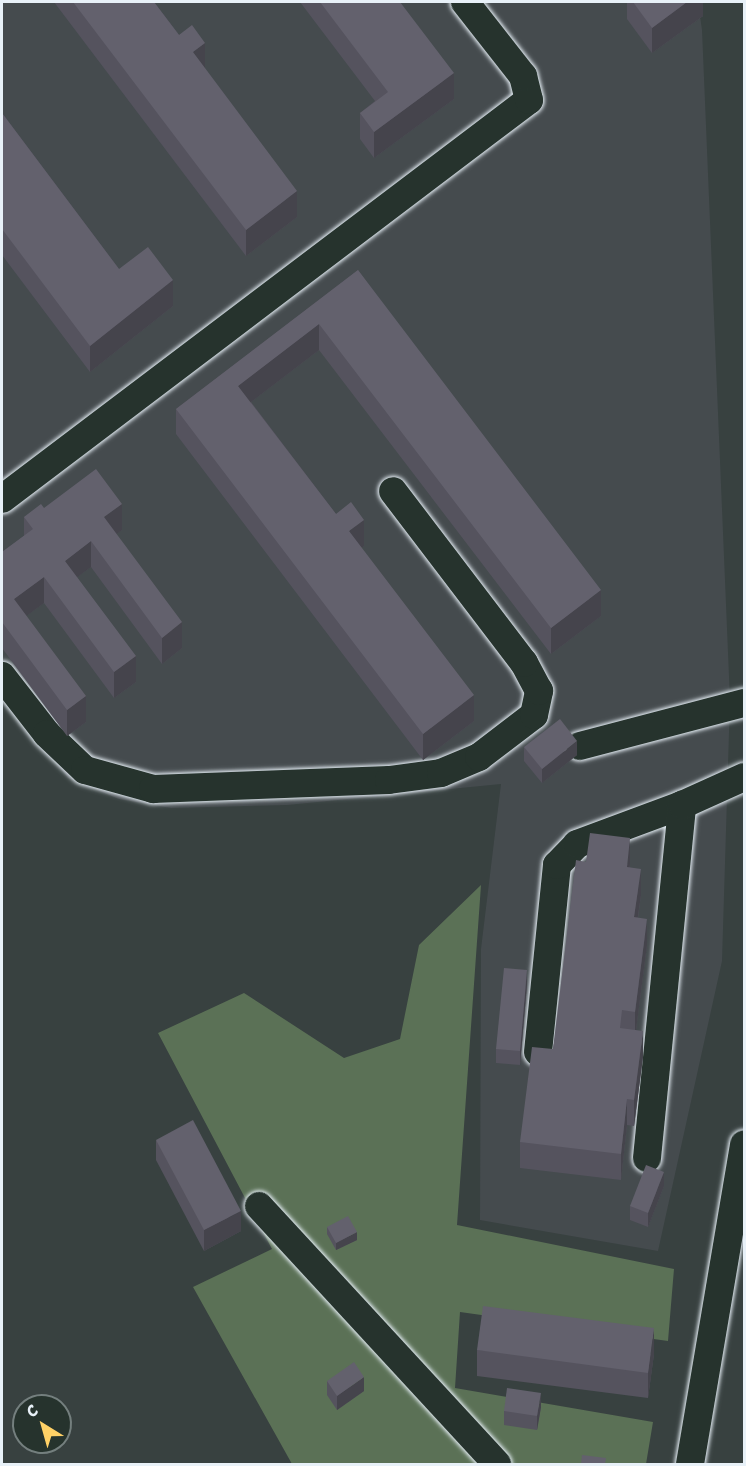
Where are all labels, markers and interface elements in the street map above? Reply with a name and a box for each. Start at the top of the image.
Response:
north arrow [12,1394,72,1454]
text: С [22,1399,42,1422]

